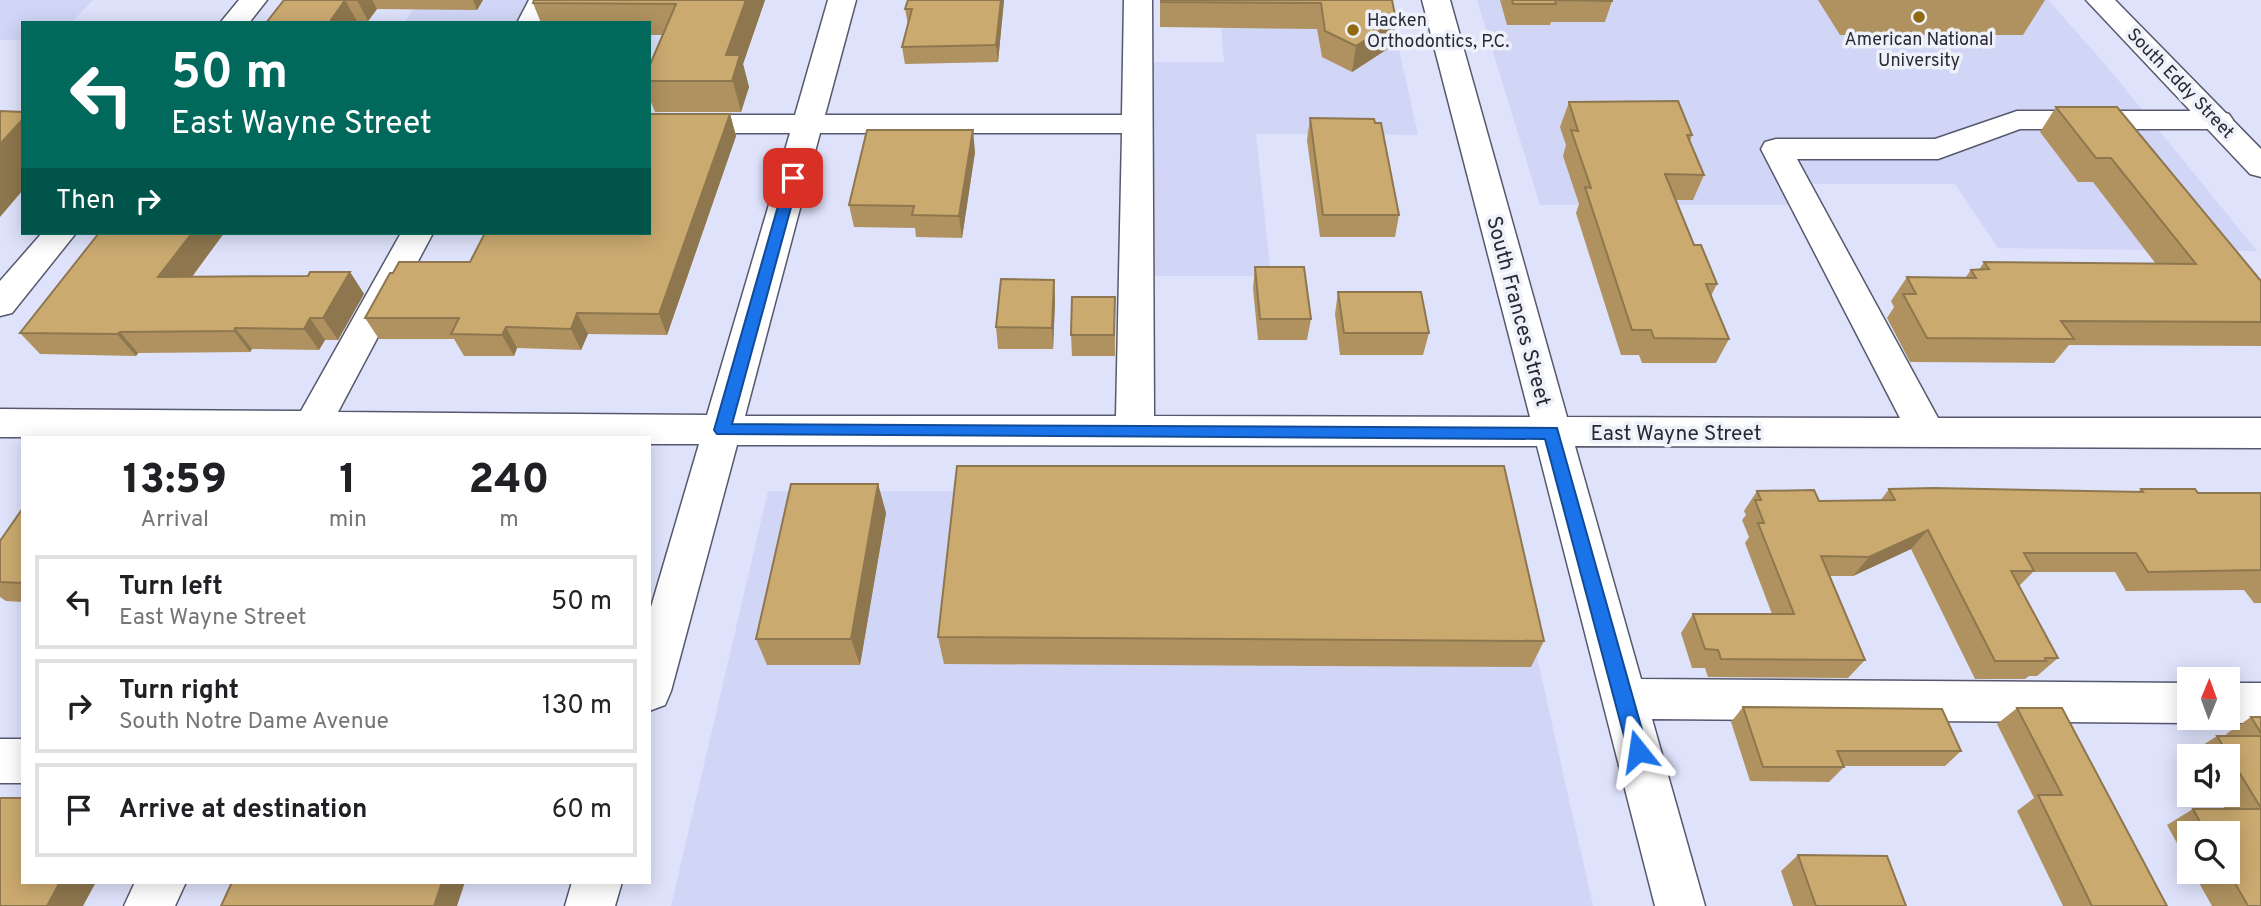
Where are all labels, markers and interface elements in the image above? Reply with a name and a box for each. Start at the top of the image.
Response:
marker: American National University [1911,9,1927,25]
place label: Hacken Orthodontics, P.C. [1367,10,1509,54]
marker: Hacken Orthodontics, P.C. [1345,22,1361,38]
street label: South Eddy Street [2121,24,2239,144]
place label: American National University [1845,29,1993,73]
text: 50 m [171,44,288,106]
icon: left [56,49,147,140]
text: East Wayne Street [171,105,432,145]
pin [763,148,823,208]
icon: arrive [774,159,812,197]
icon: right [129,182,167,220]
text: Then [56,185,115,218]
street label: South Frances Street [1479,213,1556,409]
street label: East Wayne Street [1590,421,1762,448]
text: 13:59 [123,455,227,508]
text: 1 [339,455,356,508]
text: 240 [468,455,549,508]
text: Arrival [141,506,209,535]
text: min [329,506,367,535]
text: m [499,506,519,535]
text: Turn left [119,571,223,604]
icon: left [60,583,98,621]
text: 50 m [551,586,612,619]
text: East Wayne Street [119,604,307,633]
north arrow [2177,667,2240,730]
map controls [2177,667,2240,884]
text: Turn right [119,675,239,708]
icon: right [60,687,98,725]
text: 130 m [542,690,612,723]
text: South Notre Dame Avenue [119,708,389,737]
position arrow [1601,714,1675,788]
button: sound [2177,744,2240,807]
icon: arrive [60,791,98,829]
text: Arrive at destination [119,794,367,827]
text: 60 m [552,794,612,827]
button: search [2177,821,2240,884]

